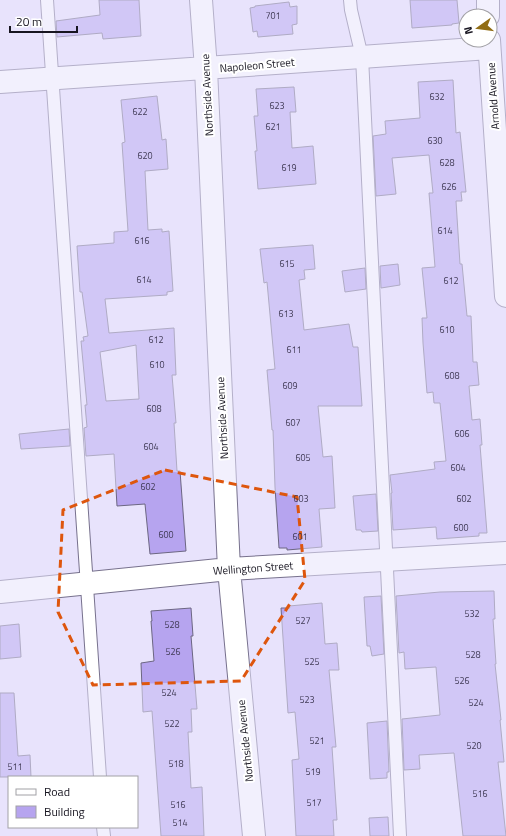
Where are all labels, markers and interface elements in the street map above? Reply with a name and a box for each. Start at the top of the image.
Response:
scale bar [10,8,77,34]
north arrow [458,8,498,48]
house number: 701 [265,9,281,22]
text: 20 m [16,12,42,31]
text: N [460,25,477,36]
street label: Northside Avenue [197,53,217,137]
street label: Napoleon Street [219,54,295,76]
street label: Arnold Avenue [483,61,503,130]
house number: 632 [429,90,445,103]
house number: 623 [269,99,285,112]
house number: 622 [132,105,148,118]
house number: 621 [265,120,281,133]
house number: 630 [427,134,443,147]
house number: 620 [137,149,153,162]
house number: 628 [439,156,455,169]
house number: 619 [281,161,297,174]
house number: 626 [441,180,457,193]
house number: 614 [437,224,453,237]
house number: 616 [134,234,150,247]
house number: 615 [279,257,295,270]
house number: 614 [136,273,152,286]
house number: 612 [443,274,459,287]
house number: 613 [278,307,294,320]
house number: 610 [439,323,455,336]
house number: 612 [148,333,164,346]
house number: 611 [286,343,302,356]
house number: 610 [149,358,165,371]
house number: 608 [444,369,460,382]
street label: Northside Avenue [212,376,232,460]
house number: 609 [282,379,298,392]
house number: 608 [146,402,162,415]
house number: 607 [285,416,301,429]
house number: 606 [454,427,470,440]
house number: 604 [143,440,159,453]
house number: 605 [295,451,311,464]
house number: 604 [450,461,466,474]
house number: 602 [140,480,156,493]
house number: 603 [293,492,309,505]
house number: 602 [456,492,472,505]
house number: 600 [453,521,469,534]
house number: 600 [158,528,174,541]
house number: 601 [292,530,308,543]
street label: Wellington Street [212,557,294,579]
house number: 532 [464,607,480,620]
house number: 527 [295,614,311,627]
house number: 528 [164,618,180,631]
house number: 526 [165,645,181,658]
house number: 528 [465,648,481,661]
house number: 525 [304,655,320,668]
house number: 526 [454,674,470,687]
house number: 524 [161,686,177,699]
house number: 523 [299,693,315,706]
house number: 524 [468,696,484,709]
street label: Northside Avenue [233,699,257,783]
house number: 522 [164,717,180,730]
house number: 521 [309,734,325,747]
house number: 520 [466,739,482,752]
house number: 518 [168,757,184,770]
house number: 511 [7,760,23,773]
house number: 519 [305,765,321,778]
legend [8,776,138,828]
text: Road [44,782,70,801]
house number: 516 [472,787,488,800]
house number: 517 [306,796,322,809]
house number: 516 [170,798,186,811]
text: Building [44,802,85,821]
house number: 514 [172,816,188,829]

